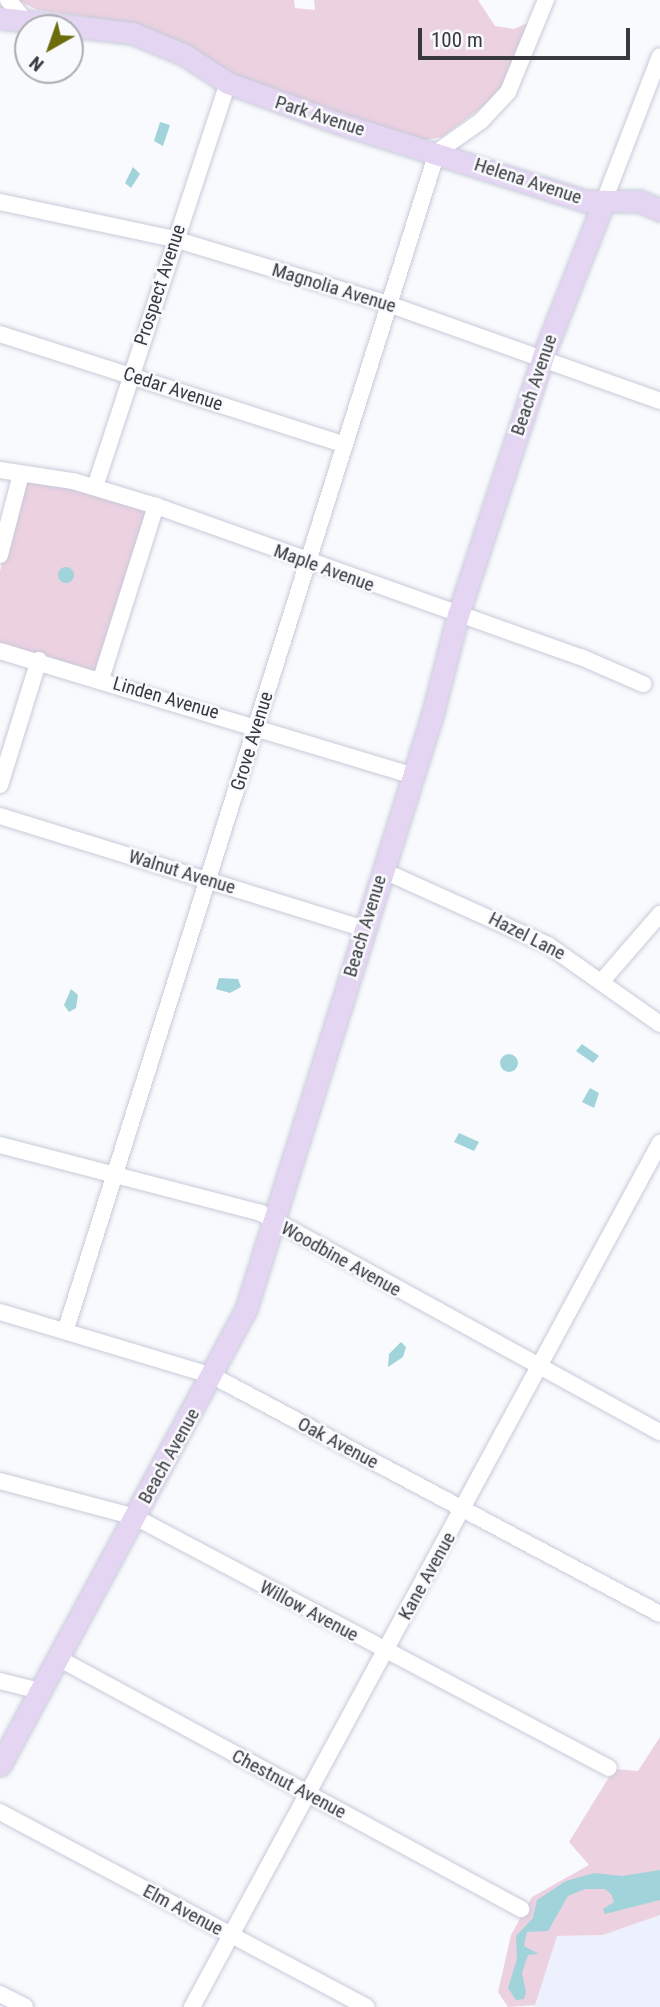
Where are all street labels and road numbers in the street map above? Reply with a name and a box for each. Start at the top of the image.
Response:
street label: Park Avenue [272,91,368,141]
street label: Helena Avenue [472,153,584,209]
street label: Prospect Avenue [130,222,190,348]
street label: Magnolia Avenue [269,258,399,318]
street label: Beach Avenue [506,331,562,439]
street label: Cedar Avenue [120,362,226,416]
street label: Maple Avenue [271,539,377,597]
street label: Linden Avenue [110,672,222,724]
street label: Grove Avenue [226,689,278,793]
street label: Walnut Avenue [126,845,238,899]
street label: Beach Avenue [339,872,391,980]
street label: Hazel Lane [485,907,569,965]
street label: Woodbine Avenue [277,1217,405,1301]
street label: Beach Avenue [133,1404,205,1508]
street label: Oak Avenue [294,1412,382,1474]
street label: Kane Avenue [394,1528,460,1624]
street label: Willow Avenue [256,1575,362,1647]
street label: Chestnut Avenue [228,1744,350,1824]
street label: Elm Avenue [139,1879,227,1941]

